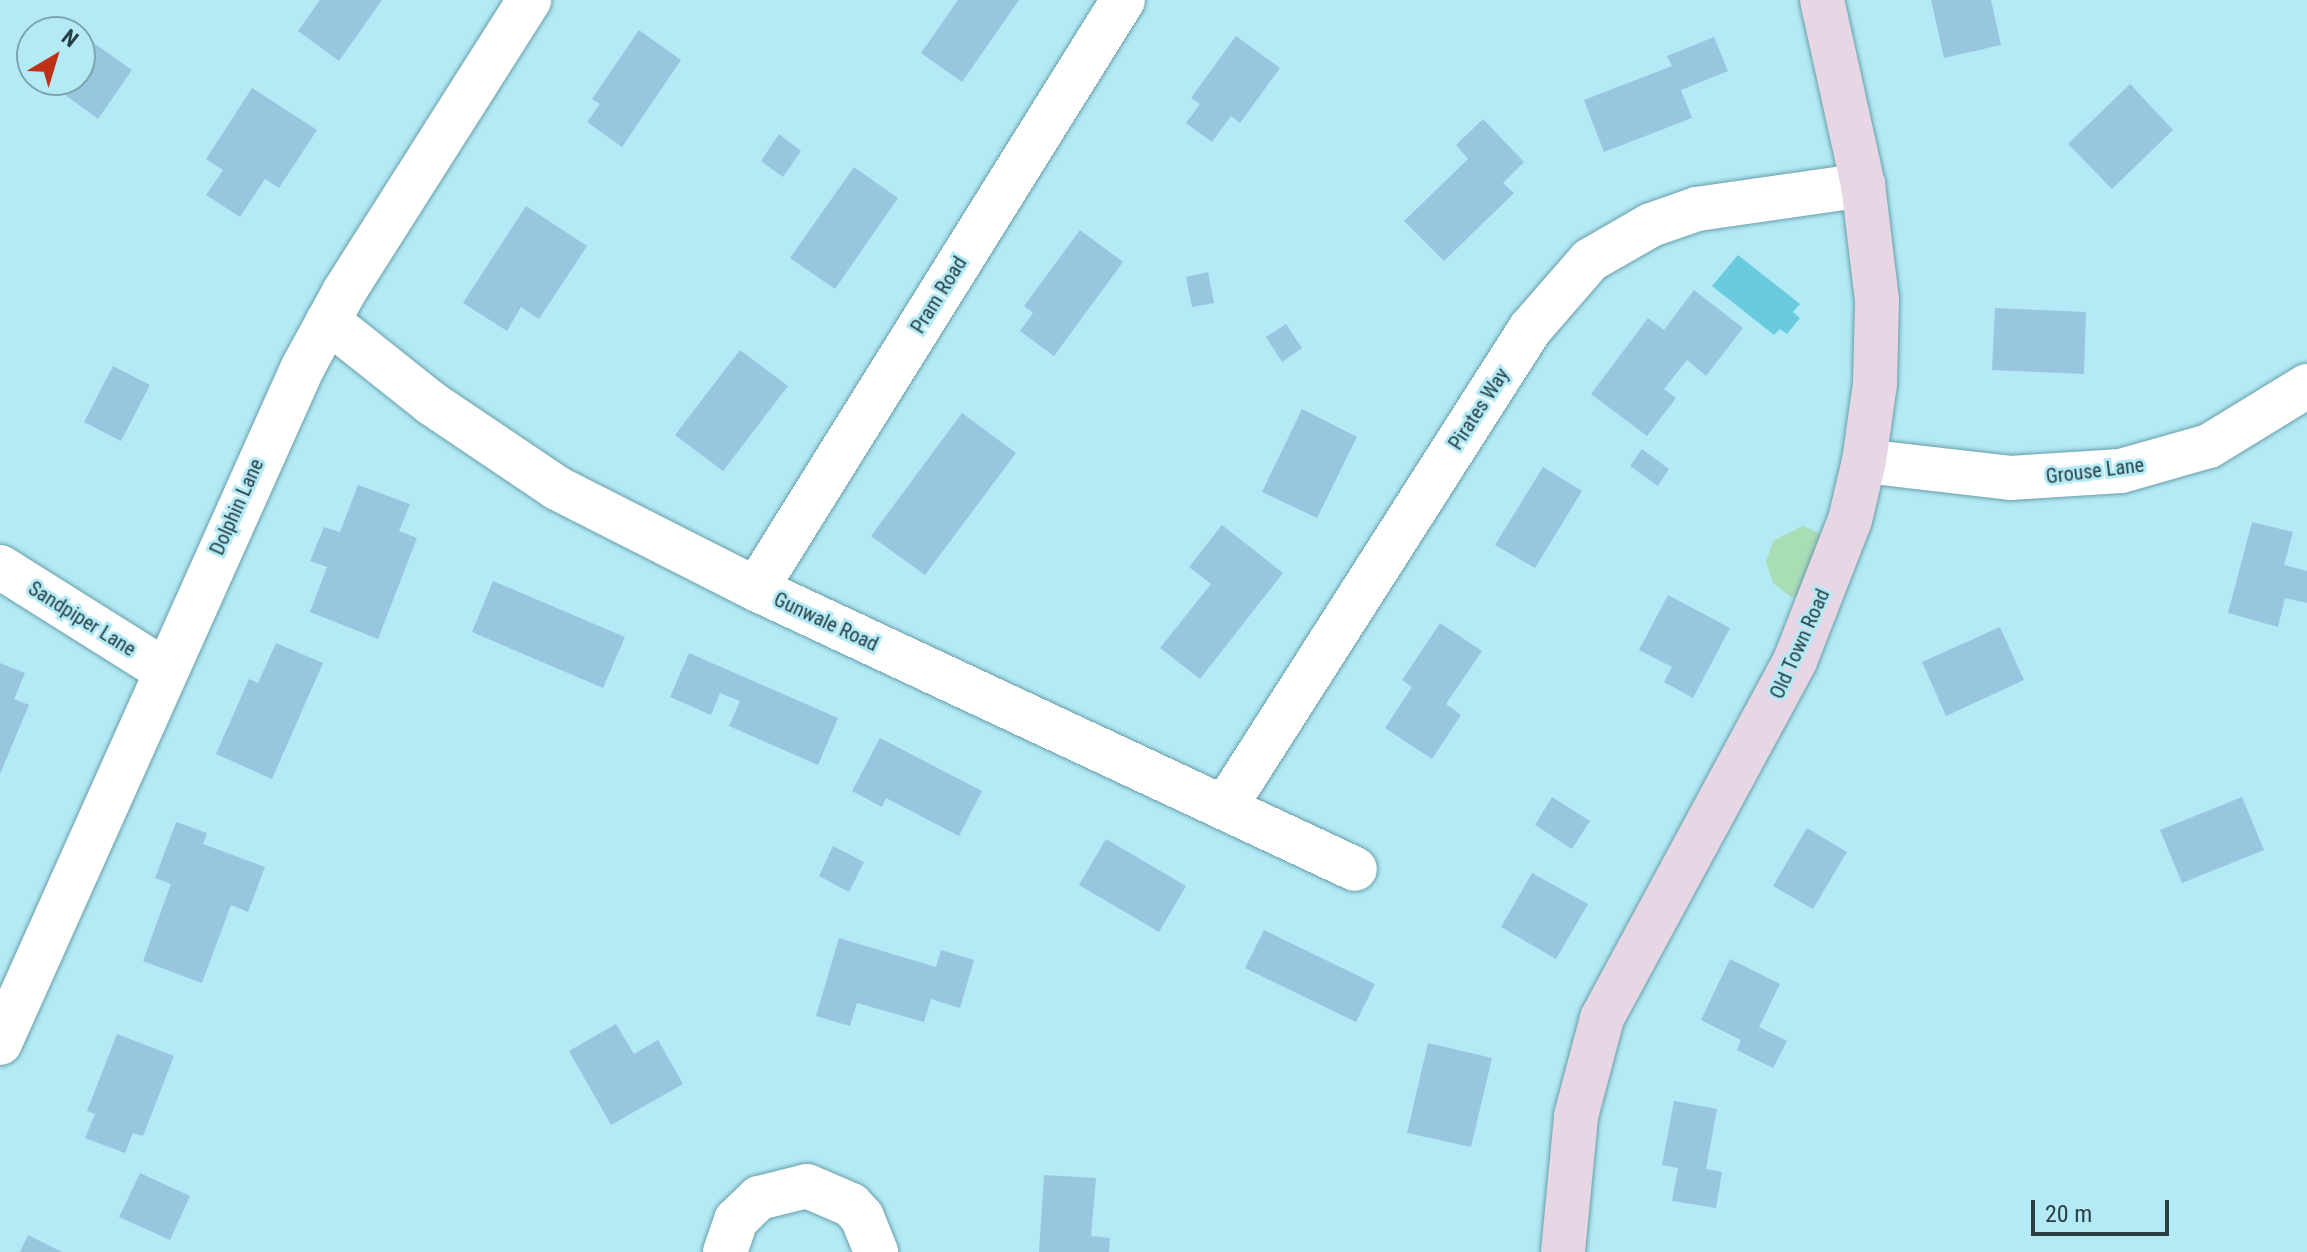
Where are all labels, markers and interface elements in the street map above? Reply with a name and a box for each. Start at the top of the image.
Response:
north arrow [16,16,96,96]
text: N [57,24,83,52]
street label: Pram Road [906,252,972,338]
street label: Pirates Way [1444,364,1514,454]
street label: Grouse Lane [2045,453,2145,489]
street label: Dolphin Lane [205,455,269,559]
street label: Sandpiper Lane [24,576,140,662]
street label: Old Town Road [1765,585,1835,703]
street label: Gunwale Road [770,587,882,657]
scale bar [2035,1184,2173,1234]
text: 20 m [2045,1200,2092,1228]

